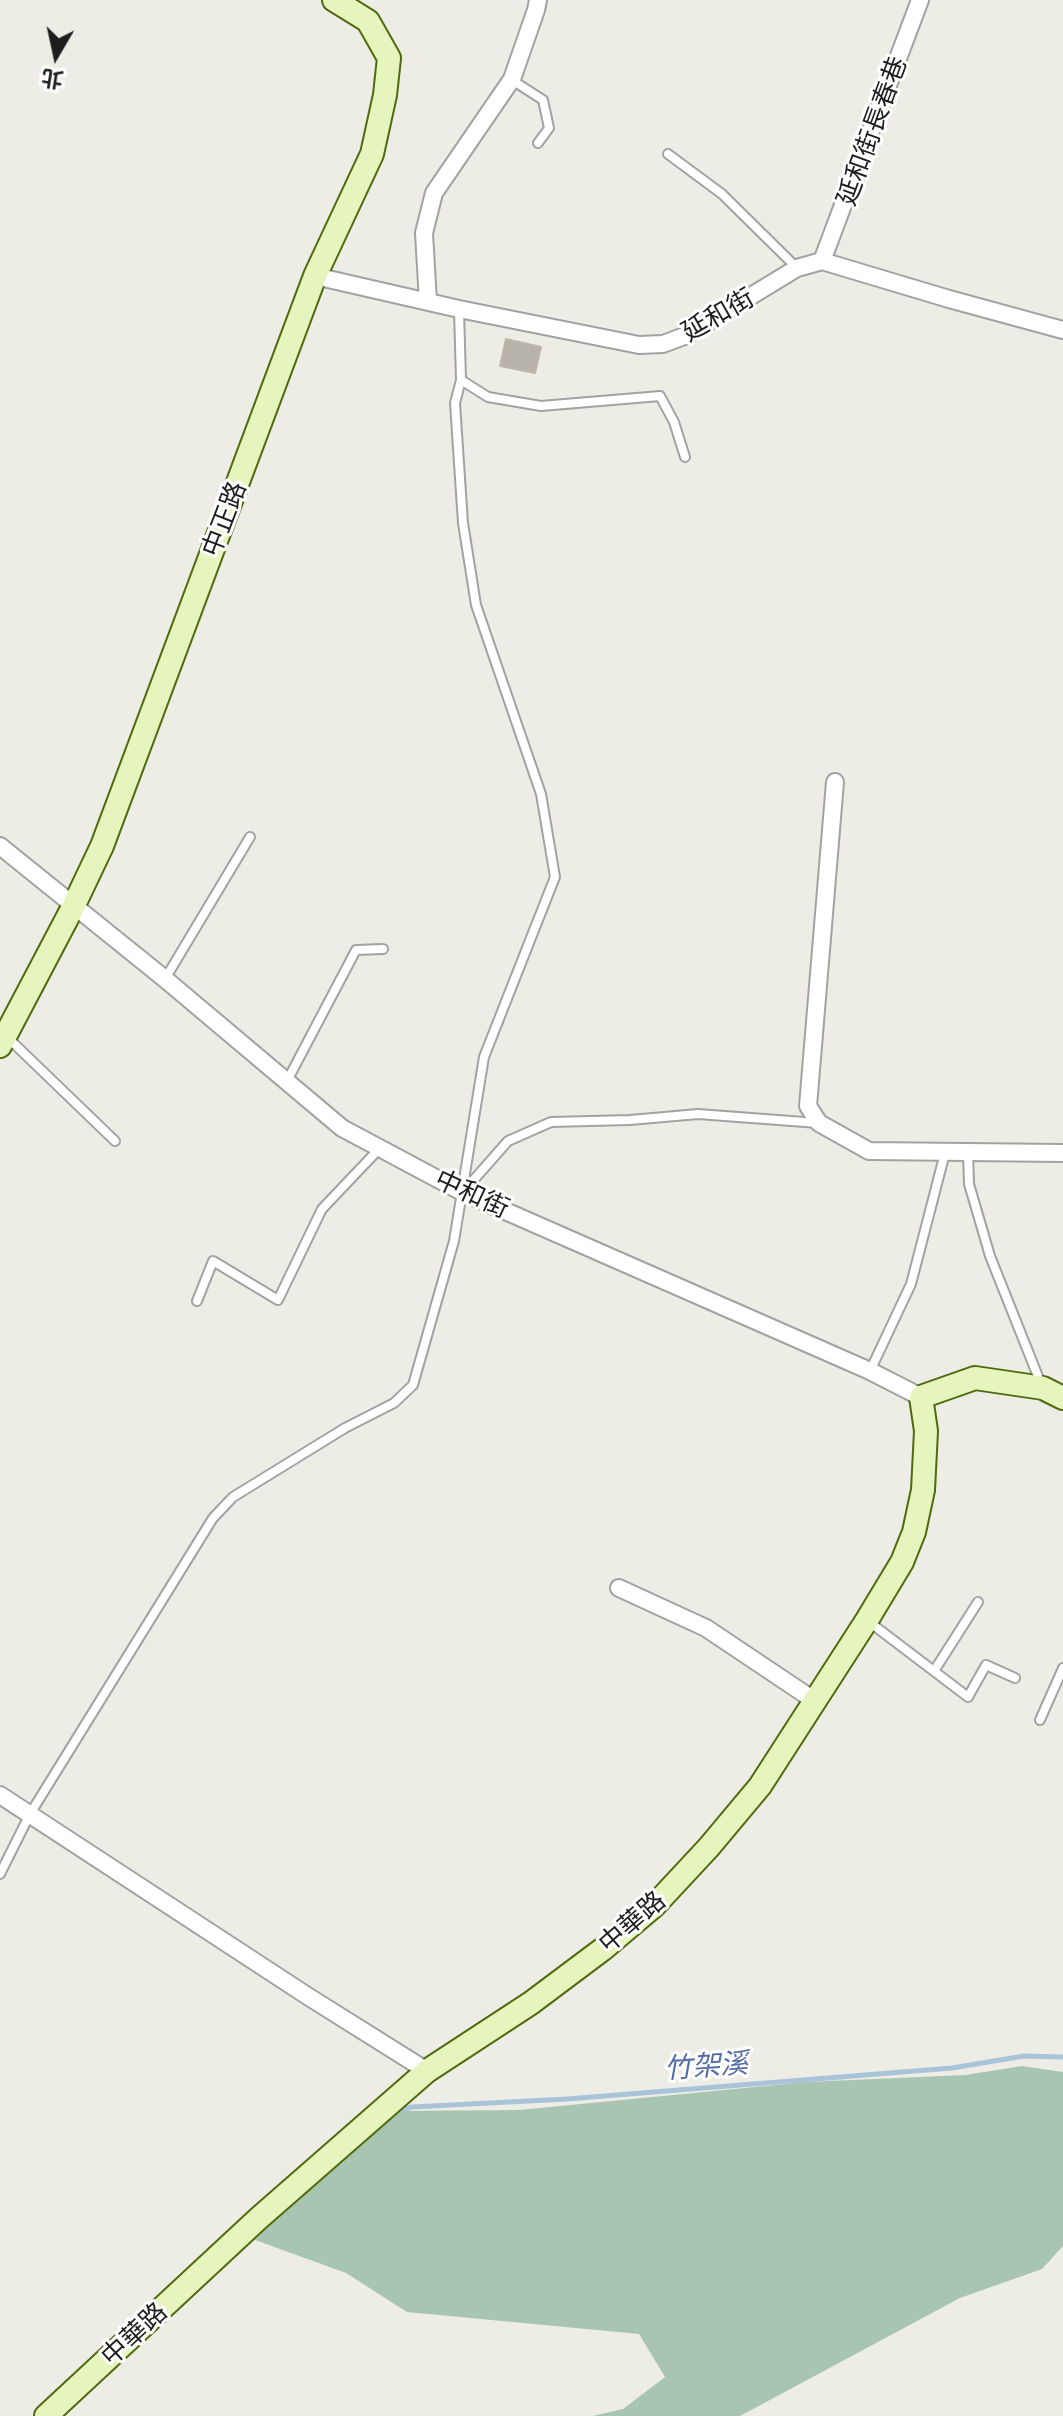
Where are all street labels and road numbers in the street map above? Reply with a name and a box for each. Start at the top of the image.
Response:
street label: 延和街長春巷 [831,52,913,210]
street label: 延和街 [676,282,760,348]
street label: 中正路 [195,477,253,561]
street label: 中和街 [430,1163,514,1225]
street label: 中華路 [592,1885,672,1959]
street label: 中華路 [95,2296,173,2372]

